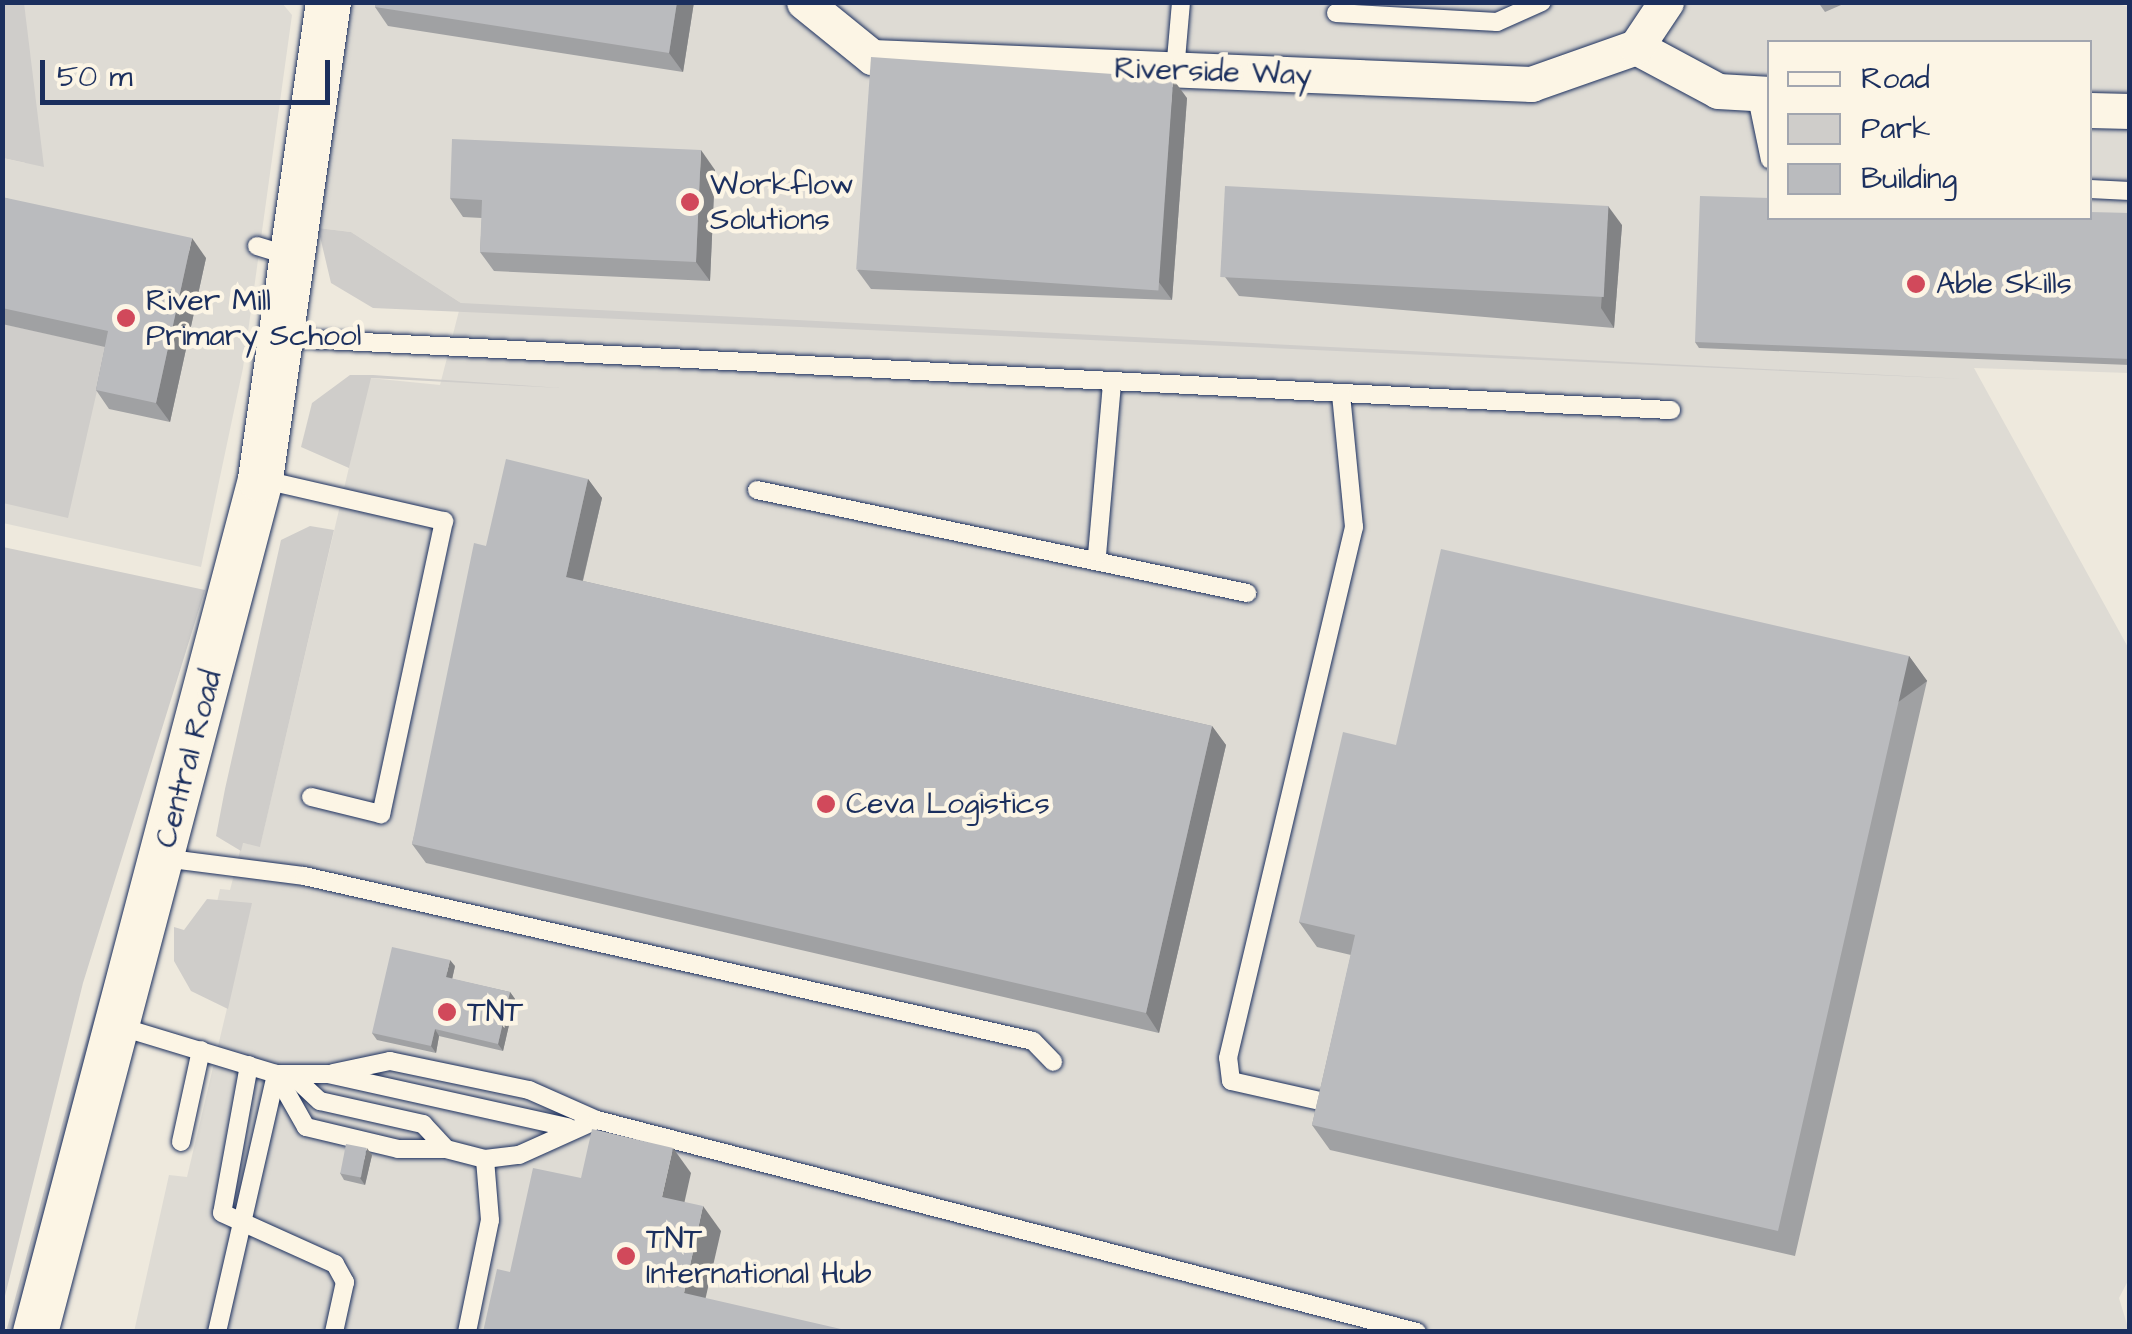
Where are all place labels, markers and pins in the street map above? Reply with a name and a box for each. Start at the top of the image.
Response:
place label: Workflow Solutions [710,167,854,238]
marker: Workflow Solutions [679,191,701,213]
place label: Able Skills [1936,266,2072,302]
marker: Able Skills [1905,273,1927,295]
place label: River Mill Primary School [146,283,361,354]
marker: River Mill Primary School [115,307,137,329]
place label: Ceva Logistics [846,786,1050,822]
marker: Ceva Logistics [815,793,837,815]
place label: TNT [467,994,523,1030]
marker: TNT [436,1001,458,1023]
place label: TNT International Hub [646,1221,871,1292]
marker: TNT International Hub [615,1245,637,1267]

